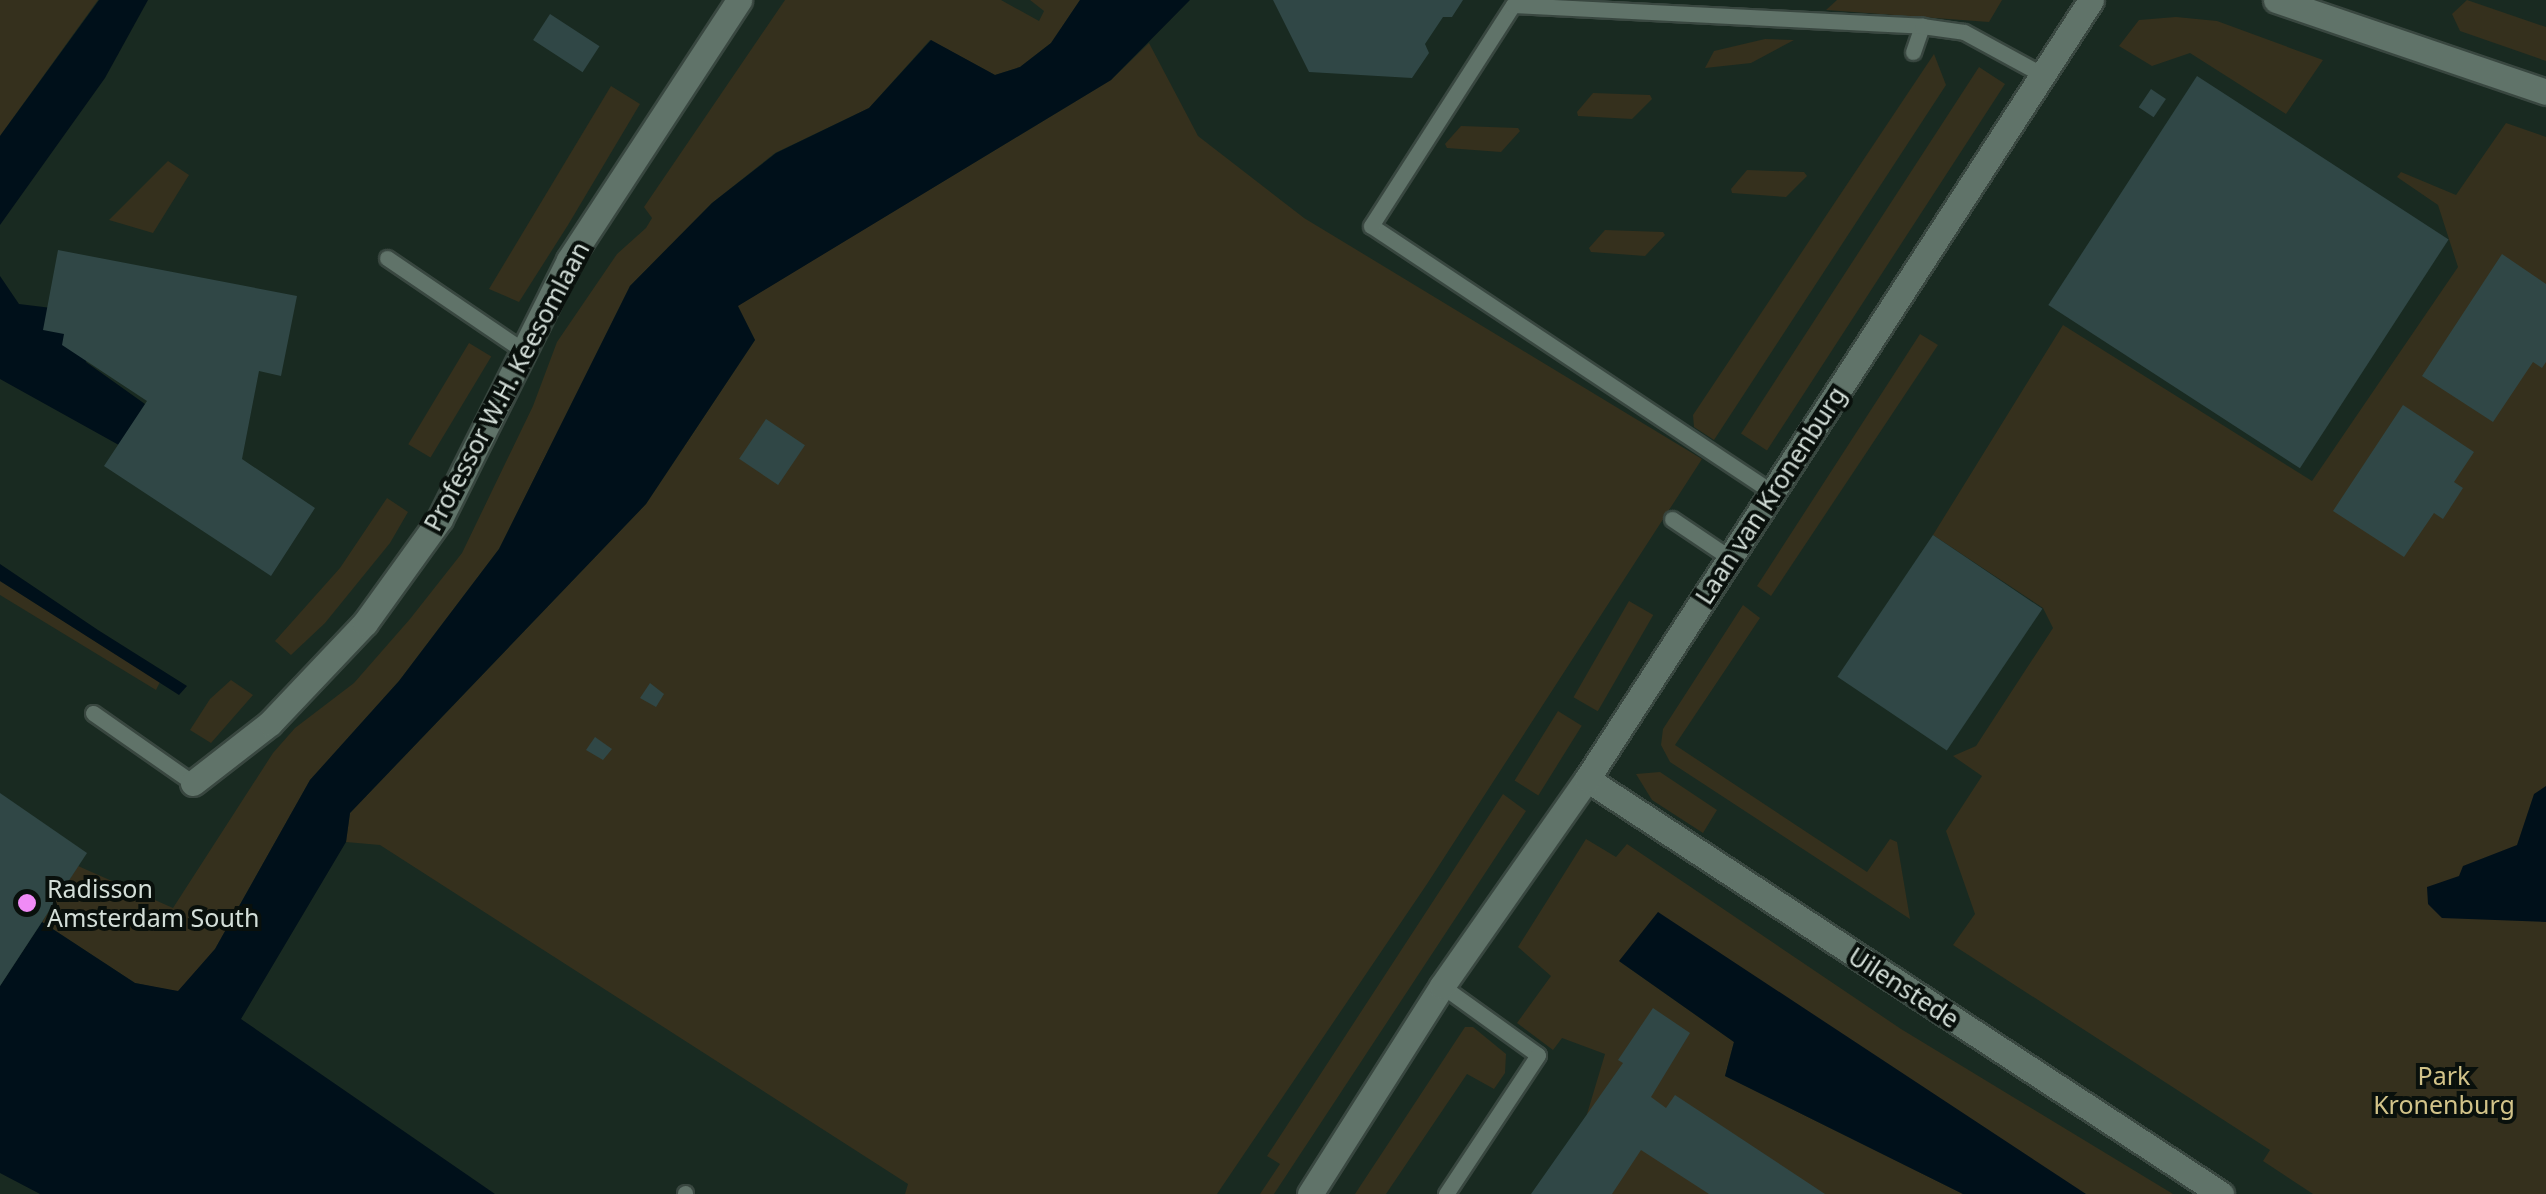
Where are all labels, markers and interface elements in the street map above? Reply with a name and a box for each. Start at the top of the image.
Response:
street label: Professor W.H. Keesomlaan [417,236,595,536]
street label: Laan van Kronenburg [1688,381,1852,609]
place label: Radisson Amsterdam South [47,874,259,933]
marker: Radisson Amsterdam South [16,892,38,914]
street label: Uilenstede [1843,940,1965,1034]
park label: Park Kronenburg [2373,1061,2515,1120]

